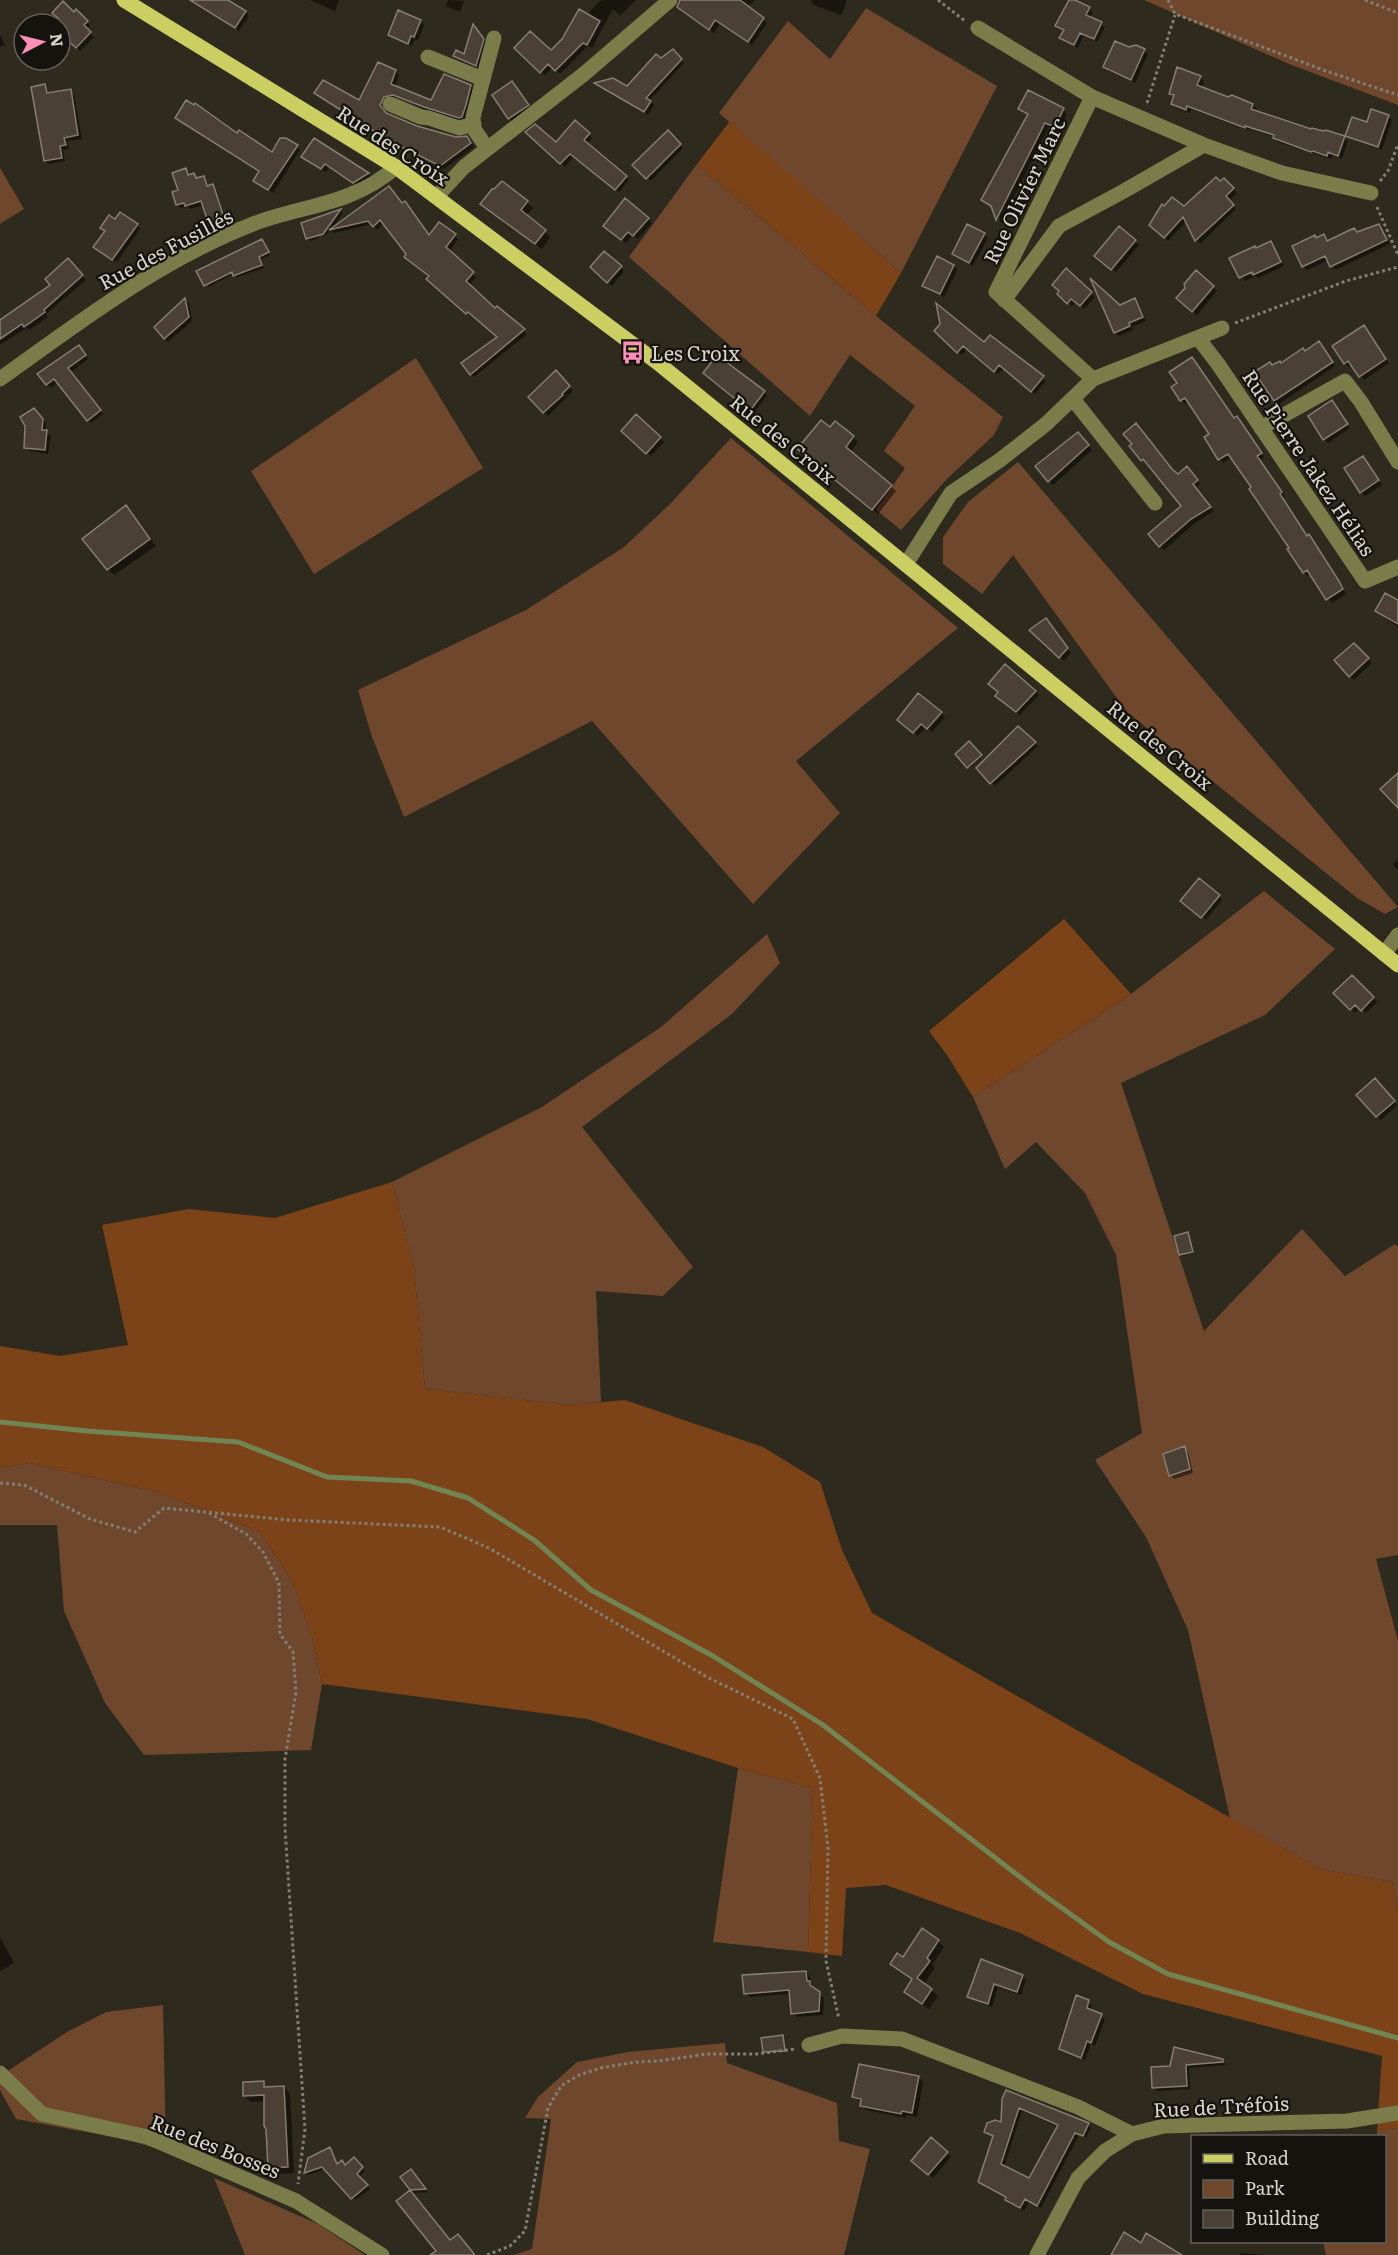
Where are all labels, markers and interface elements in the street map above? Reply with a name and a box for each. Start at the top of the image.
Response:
north arrow [12,12,72,72]
text: N [45,32,71,48]
street label: Rue des Croix [332,96,457,192]
street label: Rue Olivier Marc [974,111,1072,269]
street label: Rue des Fusillés [92,200,238,296]
place label: Les Croix [651,337,740,367]
bus stop icon: Les Croix [620,339,646,365]
street label: Rue Pierre Jakez Hélias [1236,363,1384,561]
street label: Rue des Croix [725,386,844,491]
street label: Rue des Croix [1102,692,1221,797]
street label: Rue de Tréfois [1152,2086,1290,2124]
street label: Rue des Bosses [147,2105,285,2185]
legend [1191,2135,1386,2243]
text: Road [1245,2144,1289,2171]
text: Park [1245,2174,1286,2201]
text: Building [1245,2204,1320,2231]

